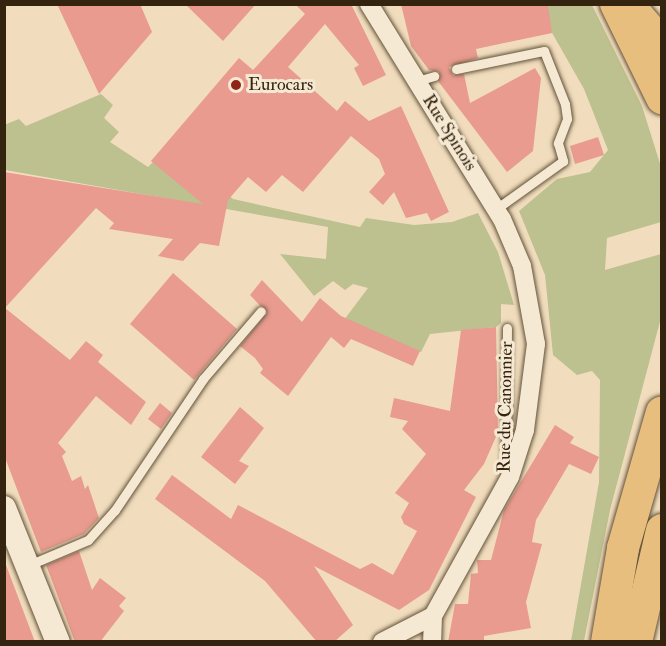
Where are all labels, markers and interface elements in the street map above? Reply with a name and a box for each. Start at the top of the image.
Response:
place label: Eurocars [248,74,313,96]
marker: Eurocars [229,78,243,92]
street label: Rue Spinois [417,91,481,175]
street label: Rue du Canonnier [494,341,518,473]

